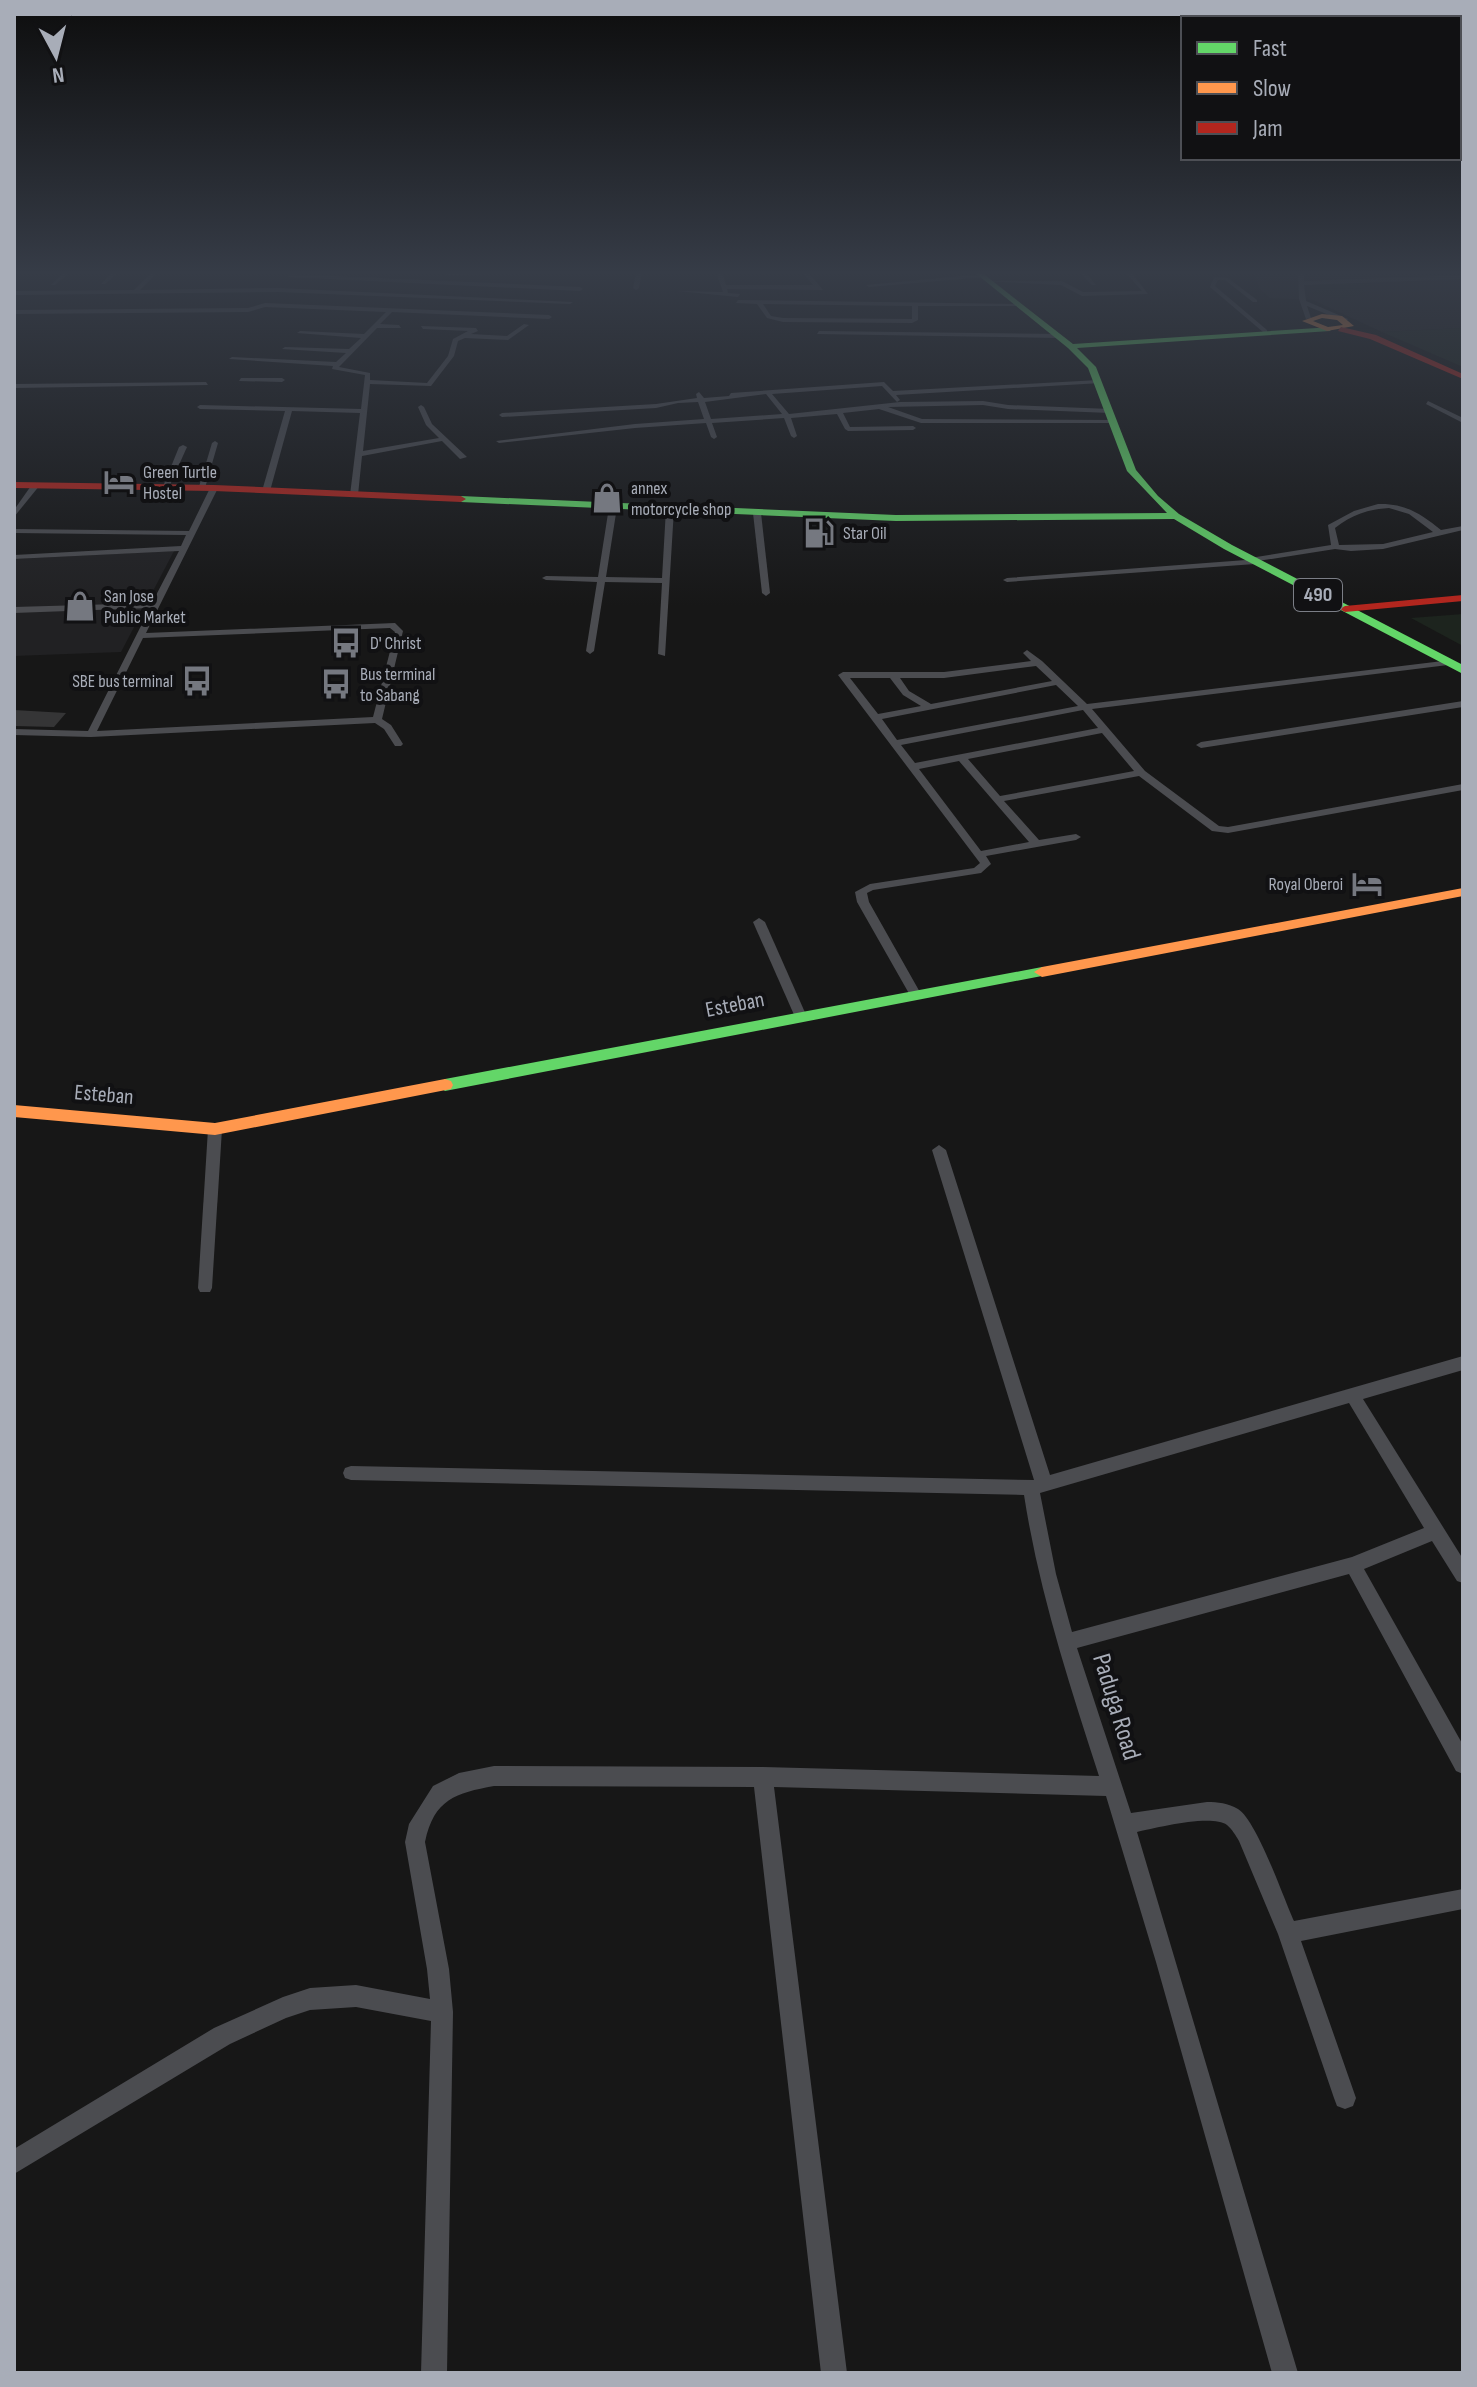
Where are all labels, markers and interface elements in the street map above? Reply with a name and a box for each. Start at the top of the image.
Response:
north arrow [16,16,96,96]
legend [1181,16,1461,160]
text: Fast [1253,34,1287,63]
text: N [51,60,66,88]
text: Slow [1253,74,1291,103]
text: Jam [1252,114,1283,143]
place label: Green Turtle Hostel [143,462,217,504]
hotel icon: Green Turtle Hostel [102,465,136,499]
place label: annex motorcycle shop [631,478,731,520]
shop icon: annex motorcycle shop [590,481,624,515]
fuel station icon: Star Oil [802,516,836,550]
place label: Star Oil [843,523,887,544]
road number: 490 [1294,579,1342,611]
place label: San Jose Public Market [104,586,186,628]
shop icon: San Jose Public Market [63,589,97,623]
bus stop icon: D' Christ [329,626,363,660]
place label: D' Christ [370,633,422,654]
bus stop icon: SBE bus terminal [180,664,214,698]
place label: Bus terminal to Sabang [360,664,435,706]
bus stop icon: Bus terminal to Sabang [319,667,353,701]
place label: SBE bus terminal [72,671,173,692]
hotel icon: Royal Oberoi [1350,867,1384,901]
place label: Royal Oberoi [1268,874,1343,895]
street label: Esteban [703,986,767,1024]
street label: Esteban [73,1079,135,1111]
street label: Paduga Road [1085,1650,1147,1764]

